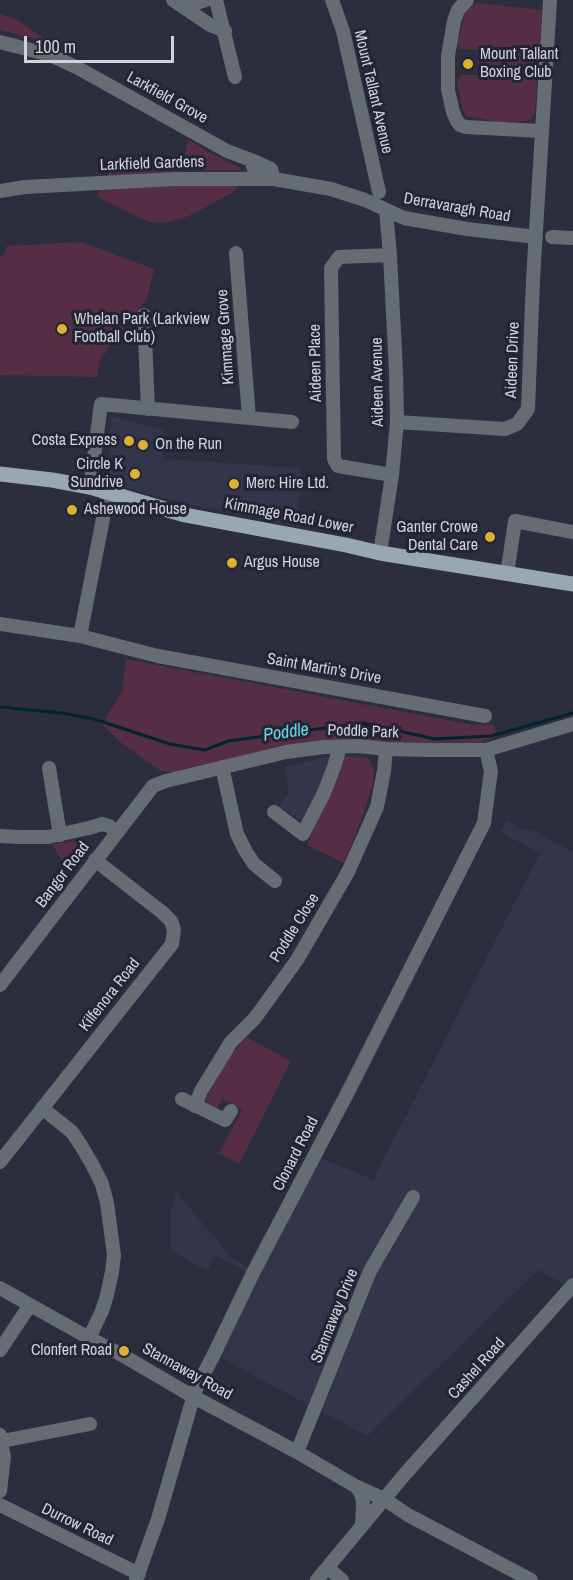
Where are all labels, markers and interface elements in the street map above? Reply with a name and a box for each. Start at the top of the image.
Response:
scale bar [27,24,177,62]
street label: Mount Tallant Avenue [349,28,397,156]
text: 100 m [35,34,76,59]
place label: Mount Tallant Boxing Club [480,45,558,83]
marker: Mount Tallant Boxing Club [461,57,475,71]
street label: Larkfield Grove [123,68,211,128]
street label: Larkfield Gardens [100,153,204,175]
street label: Derravaragh Road [402,189,512,227]
street label: Kimmage Grove [213,289,239,385]
place label: Whelan Park (Larkview Football Club) [74,310,210,348]
street label: Aideen Drive [502,321,524,399]
marker: Whelan Park (Larkview Football Club) [55,322,69,336]
street label: Aideen Place [306,324,326,402]
street label: Aideen Avenue [368,337,388,427]
place label: Costa Express [32,431,117,451]
marker: Costa Express [122,434,136,448]
place label: On the Run [155,435,222,455]
marker: On the Run [136,438,150,452]
place label: Circle K Sundrive [70,455,123,493]
marker: Circle K Sundrive [128,467,142,481]
place label: Merc Hire Ltd. [246,474,329,494]
marker: Merc Hire Ltd. [227,477,241,491]
street label: Kimmage Road Lower [223,494,355,538]
place label: Ashewood House [84,500,187,520]
marker: Ashewood House [65,503,79,517]
place label: Ganter Crowe Dental Care [396,518,478,556]
marker: Ganter Crowe Dental Care [483,530,497,544]
place label: Argus House [244,553,320,573]
marker: Argus House [225,556,239,570]
street label: Saint Martin's Drive [265,650,383,688]
water label: Poddle [262,719,310,747]
street label: Poddle Park [327,721,399,743]
street label: Bangor Road [32,838,94,912]
street label: Poddle Close [266,890,324,966]
street label: Kilfenora Road [75,955,145,1035]
street label: Clonard Road [269,1114,323,1194]
street label: Stannaway Drive [307,1266,363,1366]
street label: Cashel Road [444,1334,510,1404]
street label: Stannaway Road [139,1339,235,1405]
place label: Clonfert Road [31,1341,112,1361]
marker: Clonfert Road [117,1344,131,1358]
street label: Durrow Road [38,1499,116,1551]

